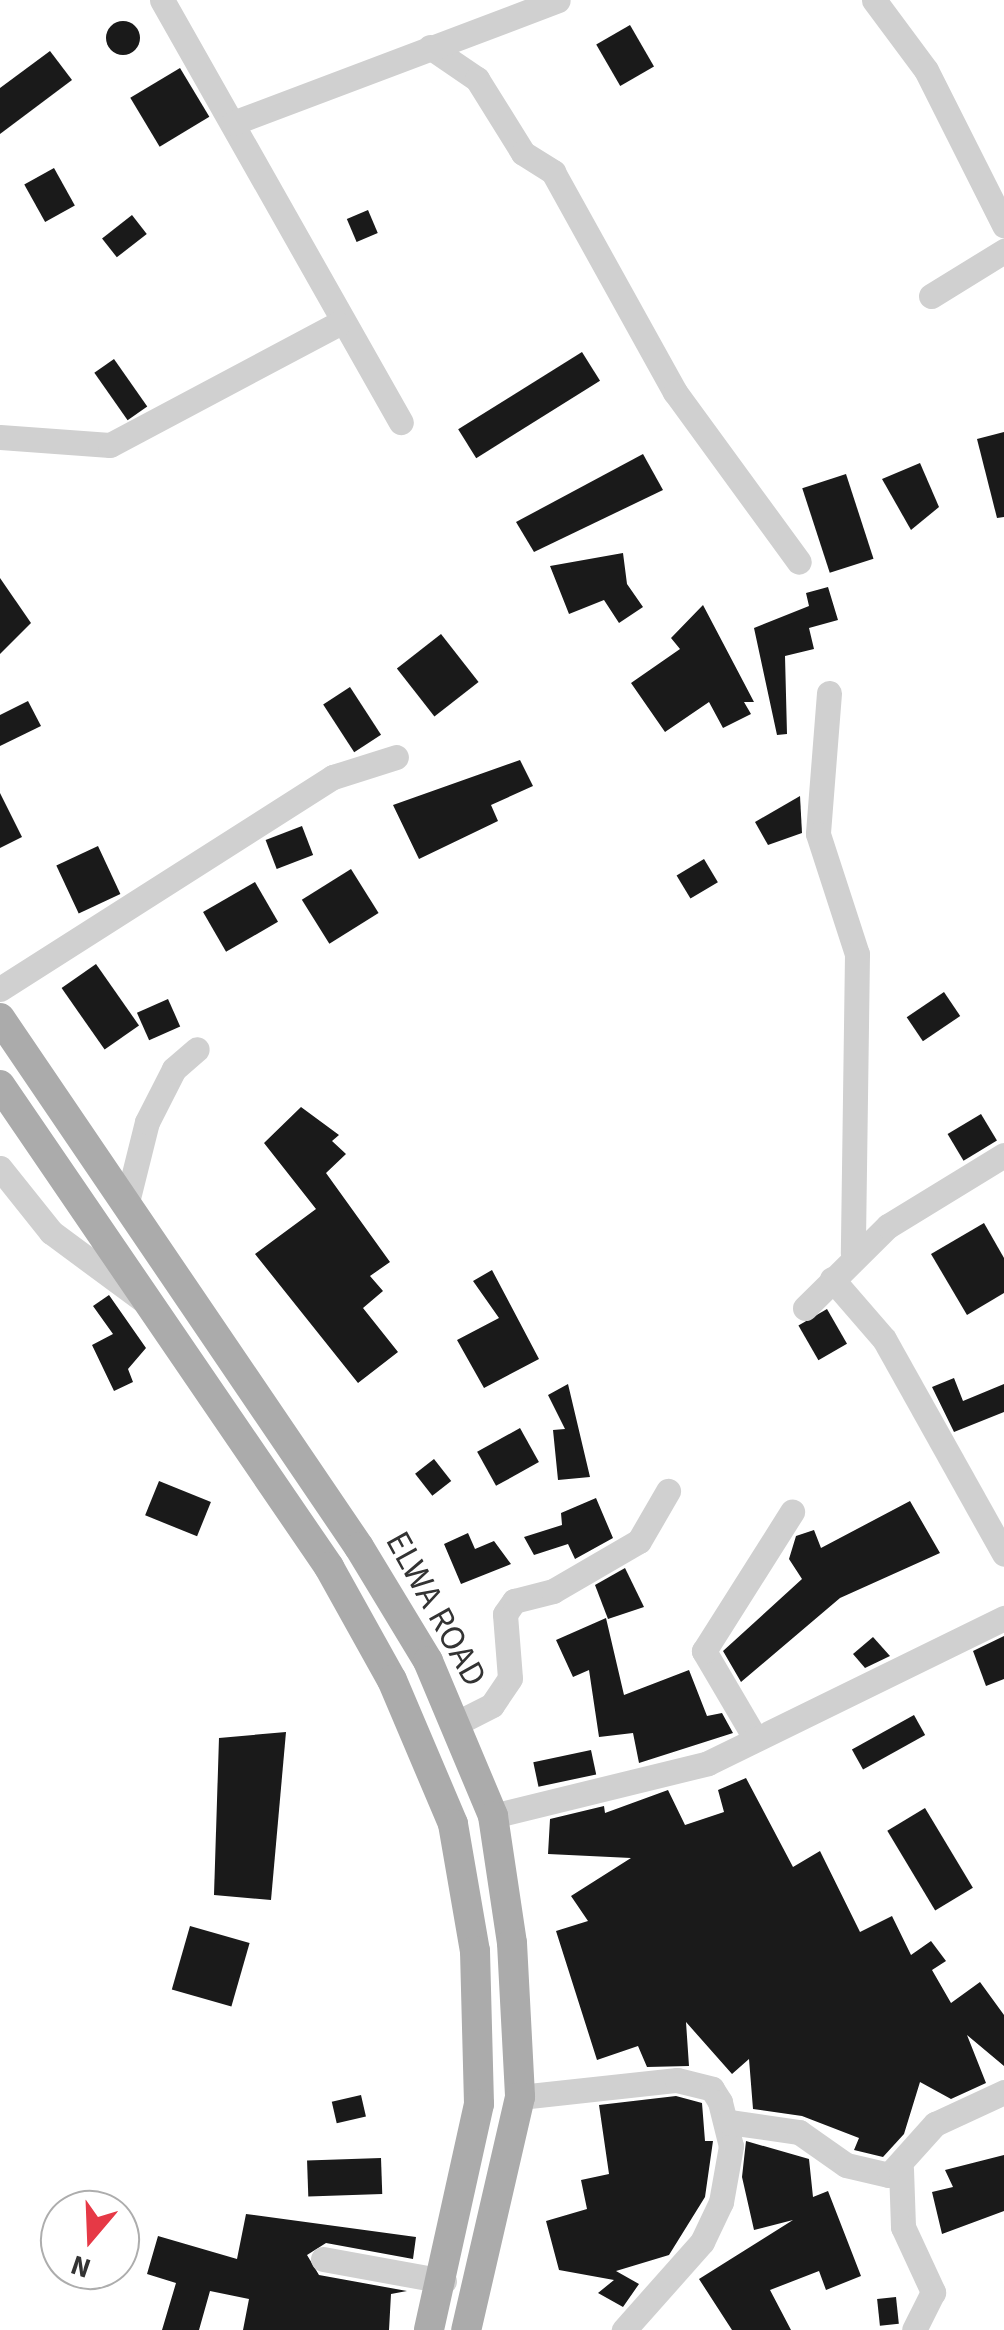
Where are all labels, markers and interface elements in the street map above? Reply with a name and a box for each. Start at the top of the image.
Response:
street label: ELWA ROAD [376,1524,496,1694]
north arrow [40,2190,140,2290]
text: N [66,2245,96,2288]

